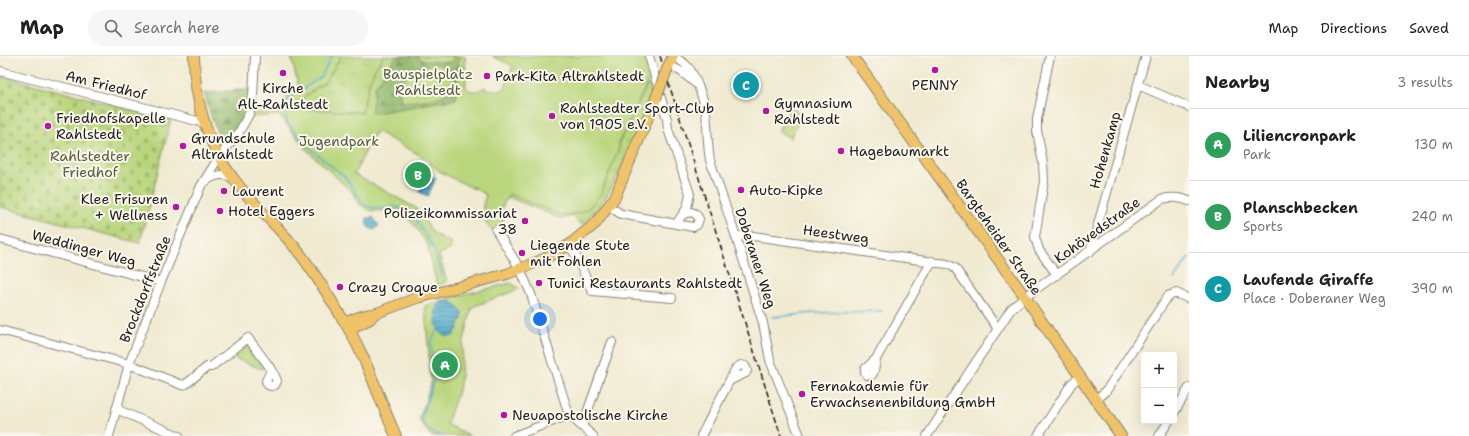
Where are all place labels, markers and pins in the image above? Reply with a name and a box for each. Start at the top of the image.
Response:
marker: PENNY [930,65,940,75]
place label: Park-Kita Altrahlstedt [495,67,644,85]
marker: Kirche Alt-Rahlstedt [278,68,288,78]
pin: C [733,70,759,100]
marker: Park-Kita Altrahlstedt [482,71,492,81]
place label: PENNY [912,76,959,94]
place label: Kirche Alt-Rahlstedt [238,79,328,113]
place label: Gymnasium Rahlstedt [774,94,852,128]
place label: Rahlstedter Sport-Club von 1905 e.V. [560,99,714,133]
marker: Gymnasium Rahlstedt [761,106,771,116]
place label: Friedhofskapelle Rahlstedt [56,109,166,143]
marker: Rahlstedter Sport-Club von 1905 e.V. [547,111,557,121]
marker: Friedhofskapelle Rahlstedt [43,121,53,131]
place label: Grundschule Altrahlstedt [191,129,275,163]
marker: Grundschule Altrahlstedt [178,141,188,151]
place label: Hagebaumarkt [849,142,949,160]
marker: Hagebaumarkt [836,146,846,156]
pin: B [405,160,431,190]
place label: Auto-Kipke [749,181,823,199]
place label: Laurent [232,182,284,200]
marker: Auto-Kipke [736,185,746,195]
marker: Laurent [219,186,229,196]
place label: Klee Frisuren + Wellness [81,190,168,224]
marker: Klee Frisuren + Wellness [171,202,181,212]
place label: Hotel Eggers [228,202,315,220]
place label: Polizeikommissariat 38 [384,204,517,238]
marker: Hotel Eggers [215,206,225,216]
marker: Polizeikommissariat 38 [520,216,530,226]
place label: Liegende Stute mit Fohlen [530,236,630,270]
marker: Liegende Stute mit Fohlen [517,248,527,258]
place label: Tunici Restaurants Rahlstedt [547,274,742,292]
place label: Crazy Croque [348,278,438,296]
marker: Tunici Restaurants Rahlstedt [534,278,544,288]
marker: Crazy Croque [335,282,345,292]
pin: A [432,350,458,380]
place label: Fernakademie für Erwachsenenbildung GmbH [810,377,996,411]
marker: Fernakademie für Erwachsenenbildung GmbH [797,389,807,399]
place label: Neuapostolische Kirche [512,406,668,424]
marker: Neuapostolische Kirche [499,410,509,420]

